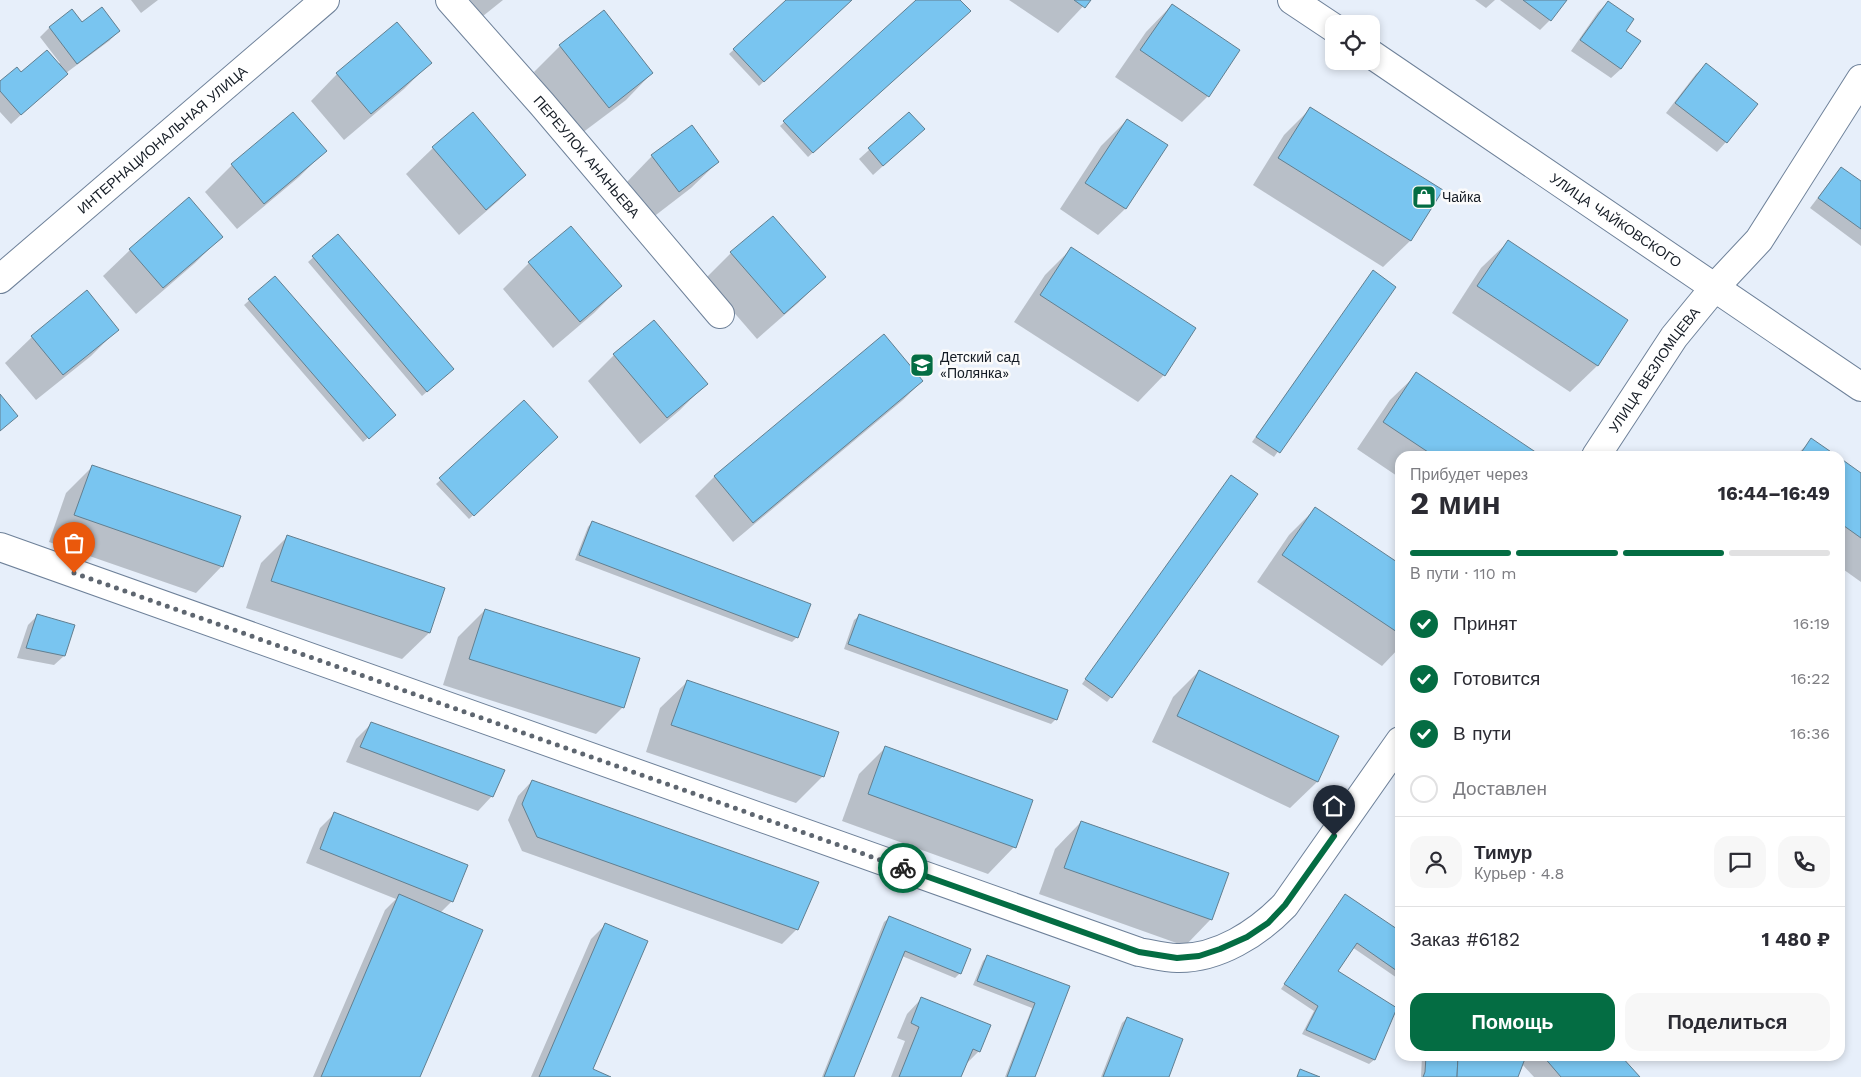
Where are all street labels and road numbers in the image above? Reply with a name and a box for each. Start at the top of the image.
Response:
street label: ИНТЕРНАЦИОНАЛЬНАЯ УЛИЦА [74,62,251,217]
street label: ПЕРЕУЛОК АНАНЬЕВА [530,92,643,222]
street label: УЛИЦА ЧАЙКОВСКОГО [1547,170,1685,271]
street label: УЛИЦА ВЕЗЛОМЦЕВА [1606,304,1703,436]

